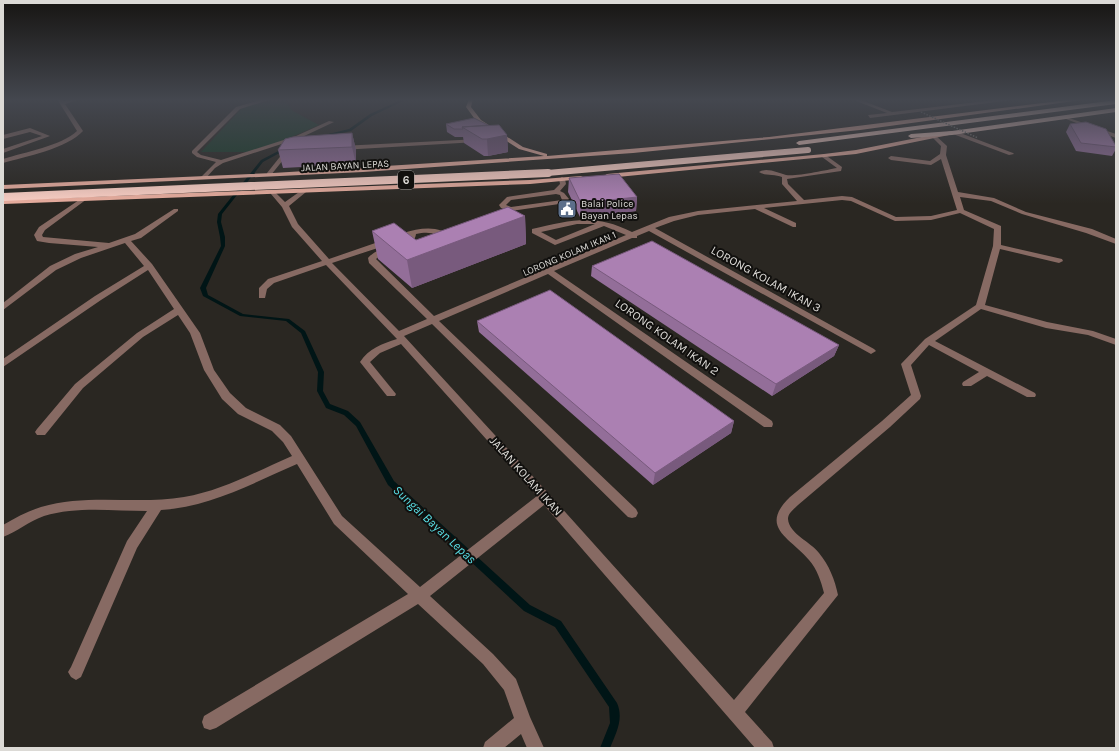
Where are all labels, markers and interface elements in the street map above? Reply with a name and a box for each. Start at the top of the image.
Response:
street label: JALAN BAYAN LEPAS [301,158,389,174]
road number: 6 [398,171,414,189]
public building icon: Balai Police Bayan Lepas [556,198,578,220]
place label: Balai Police Bayan Lepas [581,198,638,222]
street label: LORONG KOLAM IKAN 1 [521,229,618,279]
street label: LORONG KOLAM IKAN 3 [709,243,823,315]
street label: LORONG KOLAM IKAN 2 [612,296,722,378]
street label: JALAN KOLAM IKAN [487,434,565,518]
water label: Sungai Bayan Lepas [390,482,479,567]

